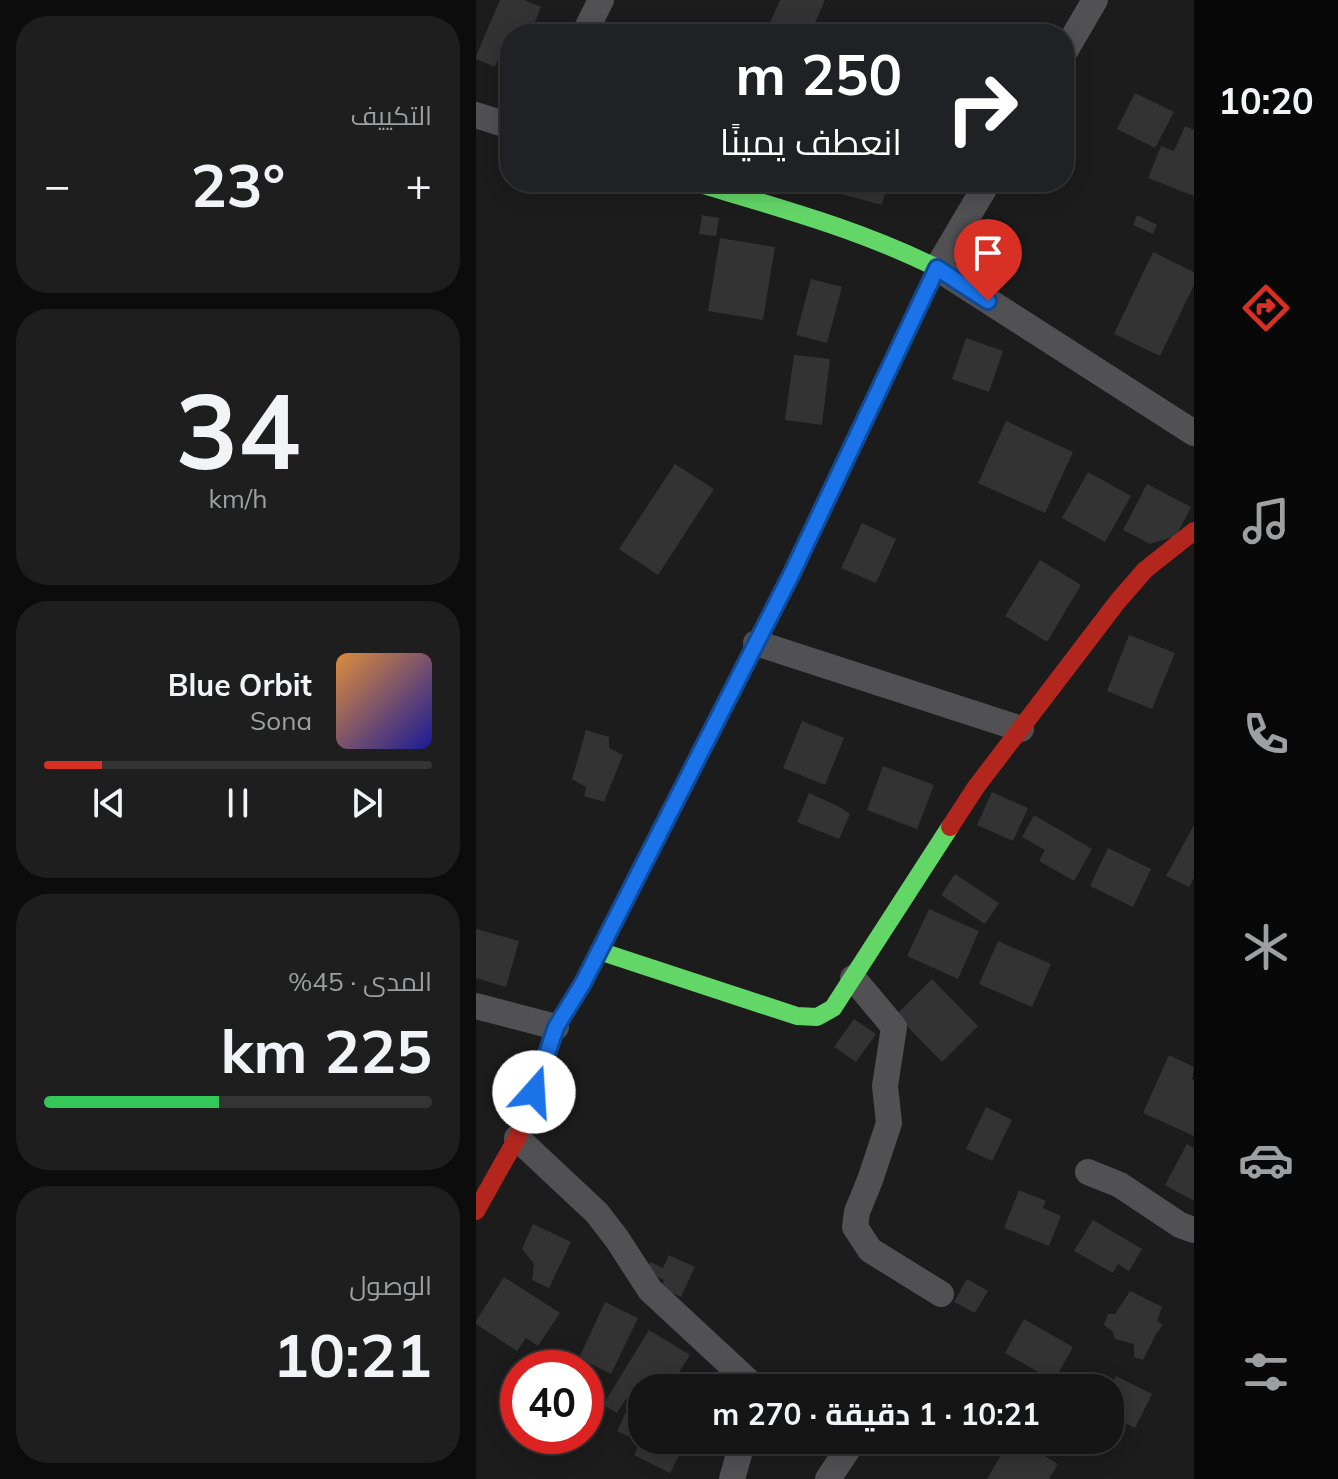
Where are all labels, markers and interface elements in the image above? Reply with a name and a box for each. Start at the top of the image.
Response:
text: 250 m [735,39,902,109]
icon: right [930,56,1034,160]
text: 10:20 [1218,78,1314,123]
text: التكييف [350,99,432,132]
text: انعطف يمينًا [720,119,902,164]
text: 23° [191,147,285,222]
text: − [44,157,70,212]
text: + [406,157,432,212]
pin [954,219,1022,301]
icon: arrive [966,231,1010,275]
icon: directions [1238,280,1294,336]
text: 34 [176,364,300,495]
text: km/h [209,482,267,515]
icon: music [1238,493,1294,549]
text: Blue Orbit [168,666,312,704]
text: Sona [250,704,312,737]
icon: phone [1238,706,1294,762]
icon: previous [87,781,131,825]
icon: pause [216,781,260,825]
icon: next [345,781,389,825]
icon: climate [1238,919,1294,975]
text: المدى · 45% [288,965,432,998]
text: 225 km [220,1013,432,1088]
position arrow [492,1050,576,1134]
icon: car [1238,1132,1294,1188]
text: الوصول [349,1269,432,1302]
text: 10:21 [273,1317,432,1392]
icon: filters [1238,1344,1294,1400]
speed limit sign: 40 [500,1350,604,1454]
text: 10:21 · 1 دقيقة · 270 m [712,1395,1040,1433]

